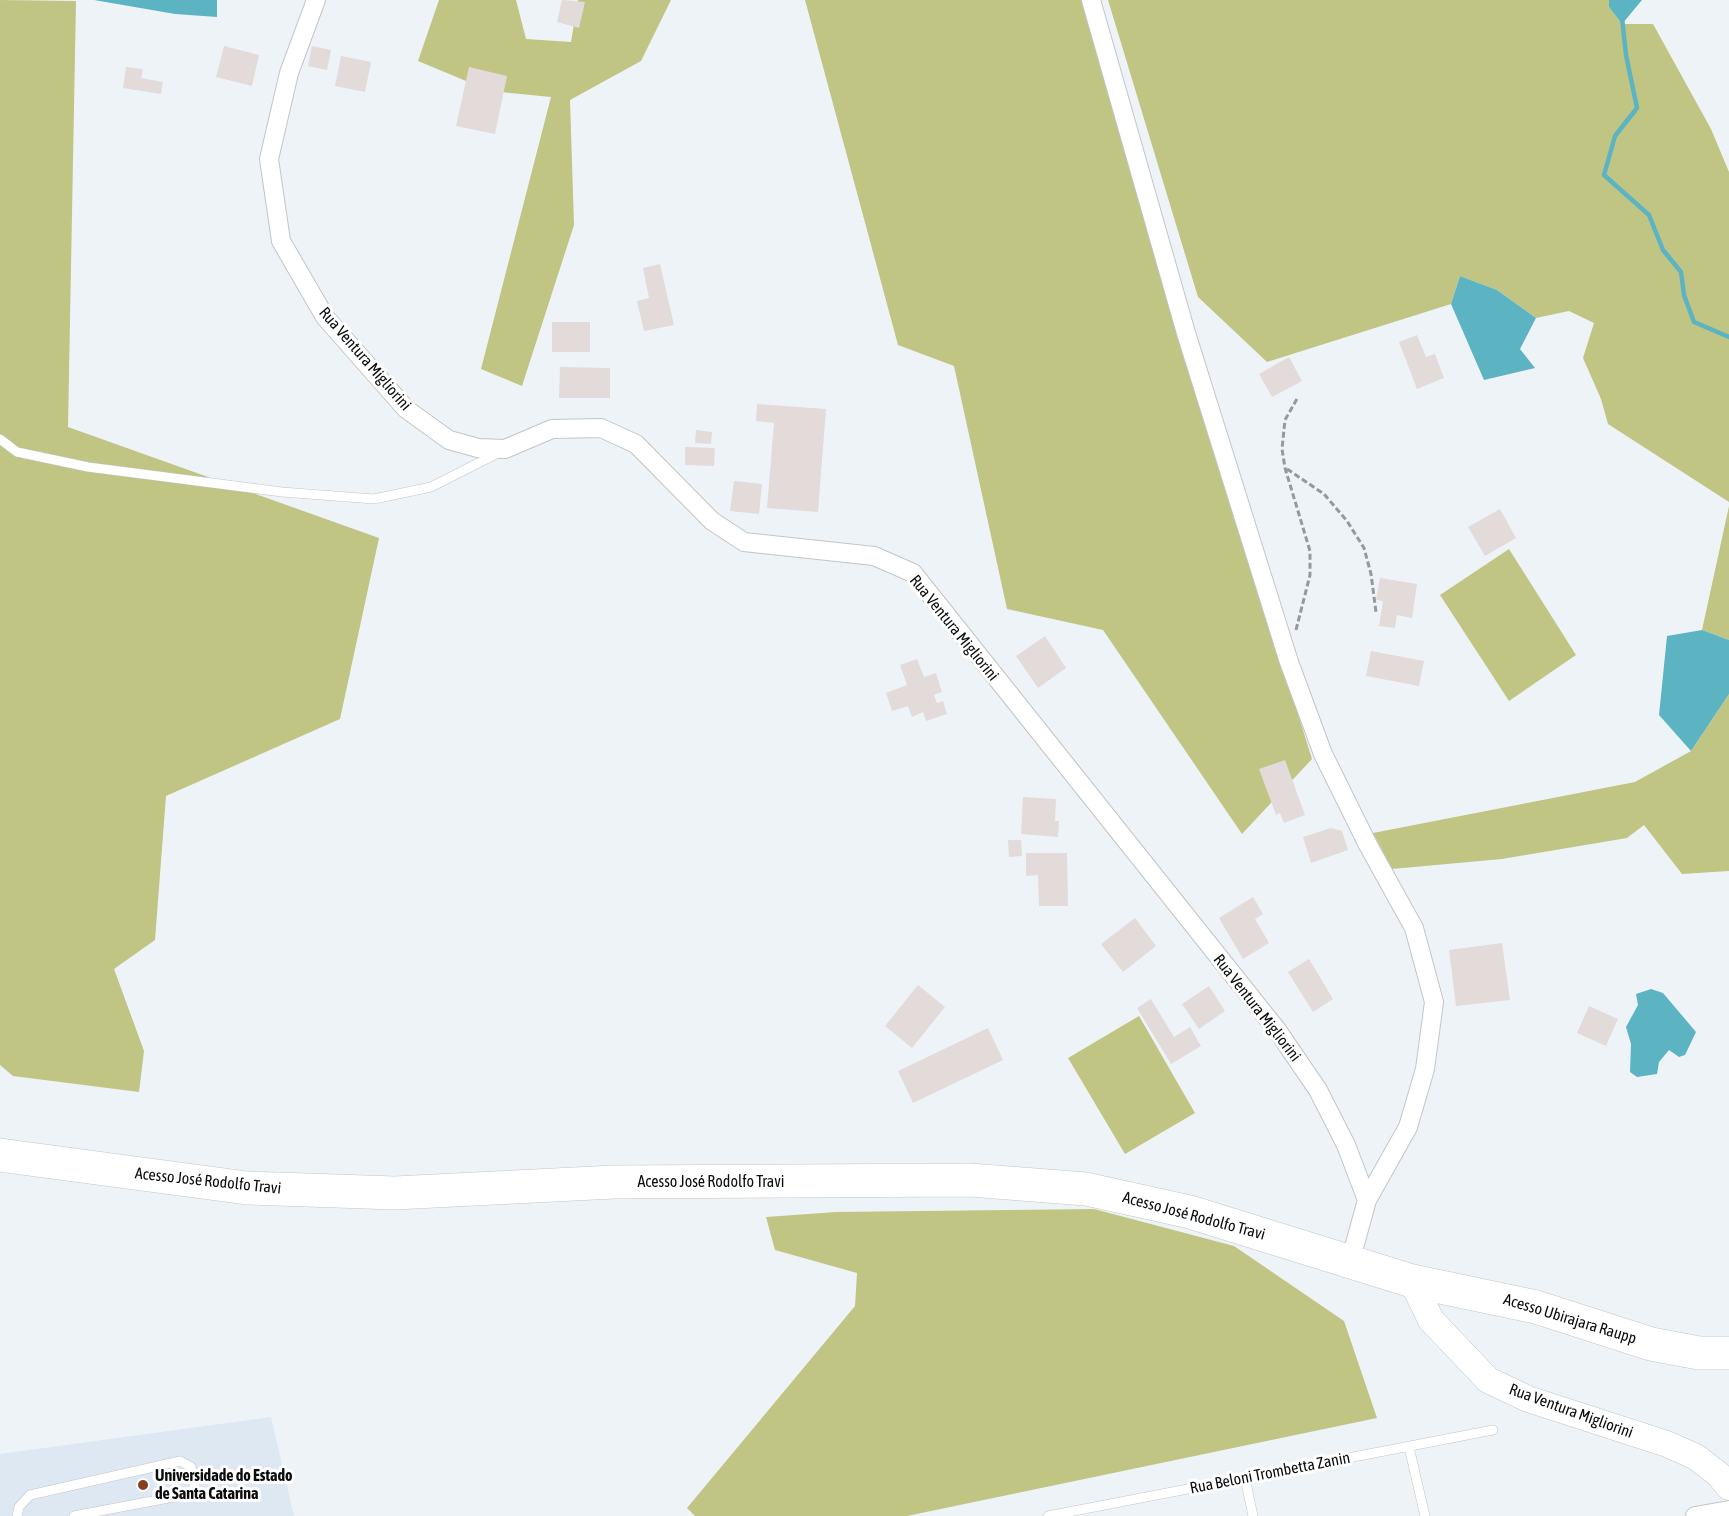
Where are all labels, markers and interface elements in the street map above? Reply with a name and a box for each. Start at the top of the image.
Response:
street label: Rua Ventura Migliorini [315,303,415,415]
street label: Rua Ventura Migliorini [905,571,1003,685]
street label: Rua Ventura Migliorini [1209,951,1305,1065]
street label: Acesso José Rodolfo Travi [134,1164,282,1198]
street label: Acesso José Rodolfo Travi [638,1172,784,1192]
street label: Acesso José Rodolfo Travi [1121,1188,1267,1244]
street label: Acesso Ubirajara Raupp [1501,1290,1639,1348]
street label: Rua Ventura Migliorini [1506,1380,1636,1442]
street label: Rua Beloni Trombetta Zanin [1188,1448,1352,1498]
place label: Universidade do Estado de Santa Catarina [155,1466,293,1504]
marker: Universidade do Estado de Santa Catarina [136,1478,150,1492]

